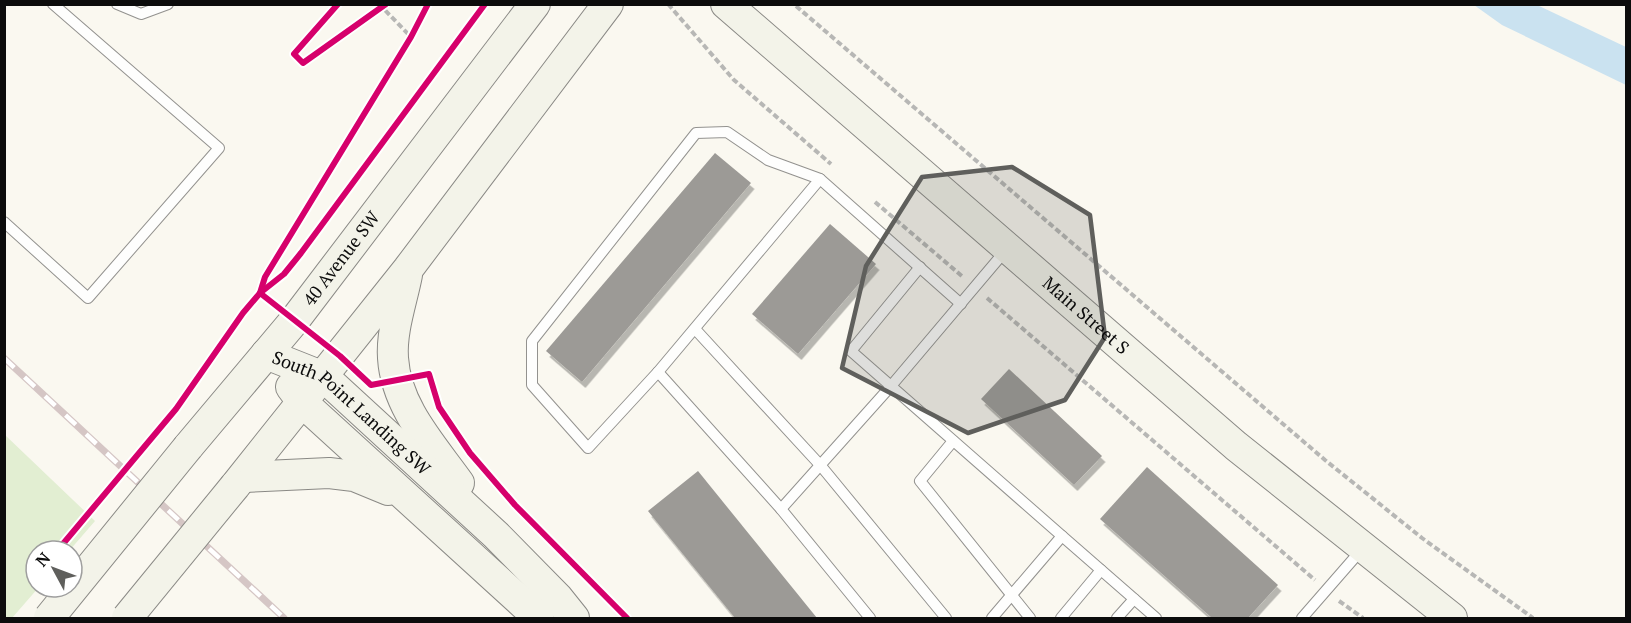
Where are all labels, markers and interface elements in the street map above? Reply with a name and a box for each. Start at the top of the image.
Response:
street label: 40 Avenue SW [297,206,385,310]
street label: Main Street S [1038,271,1135,359]
street label: South Point Landing SW [269,345,436,480]
north arrow [24,539,84,599]
text: N [30,547,55,571]

